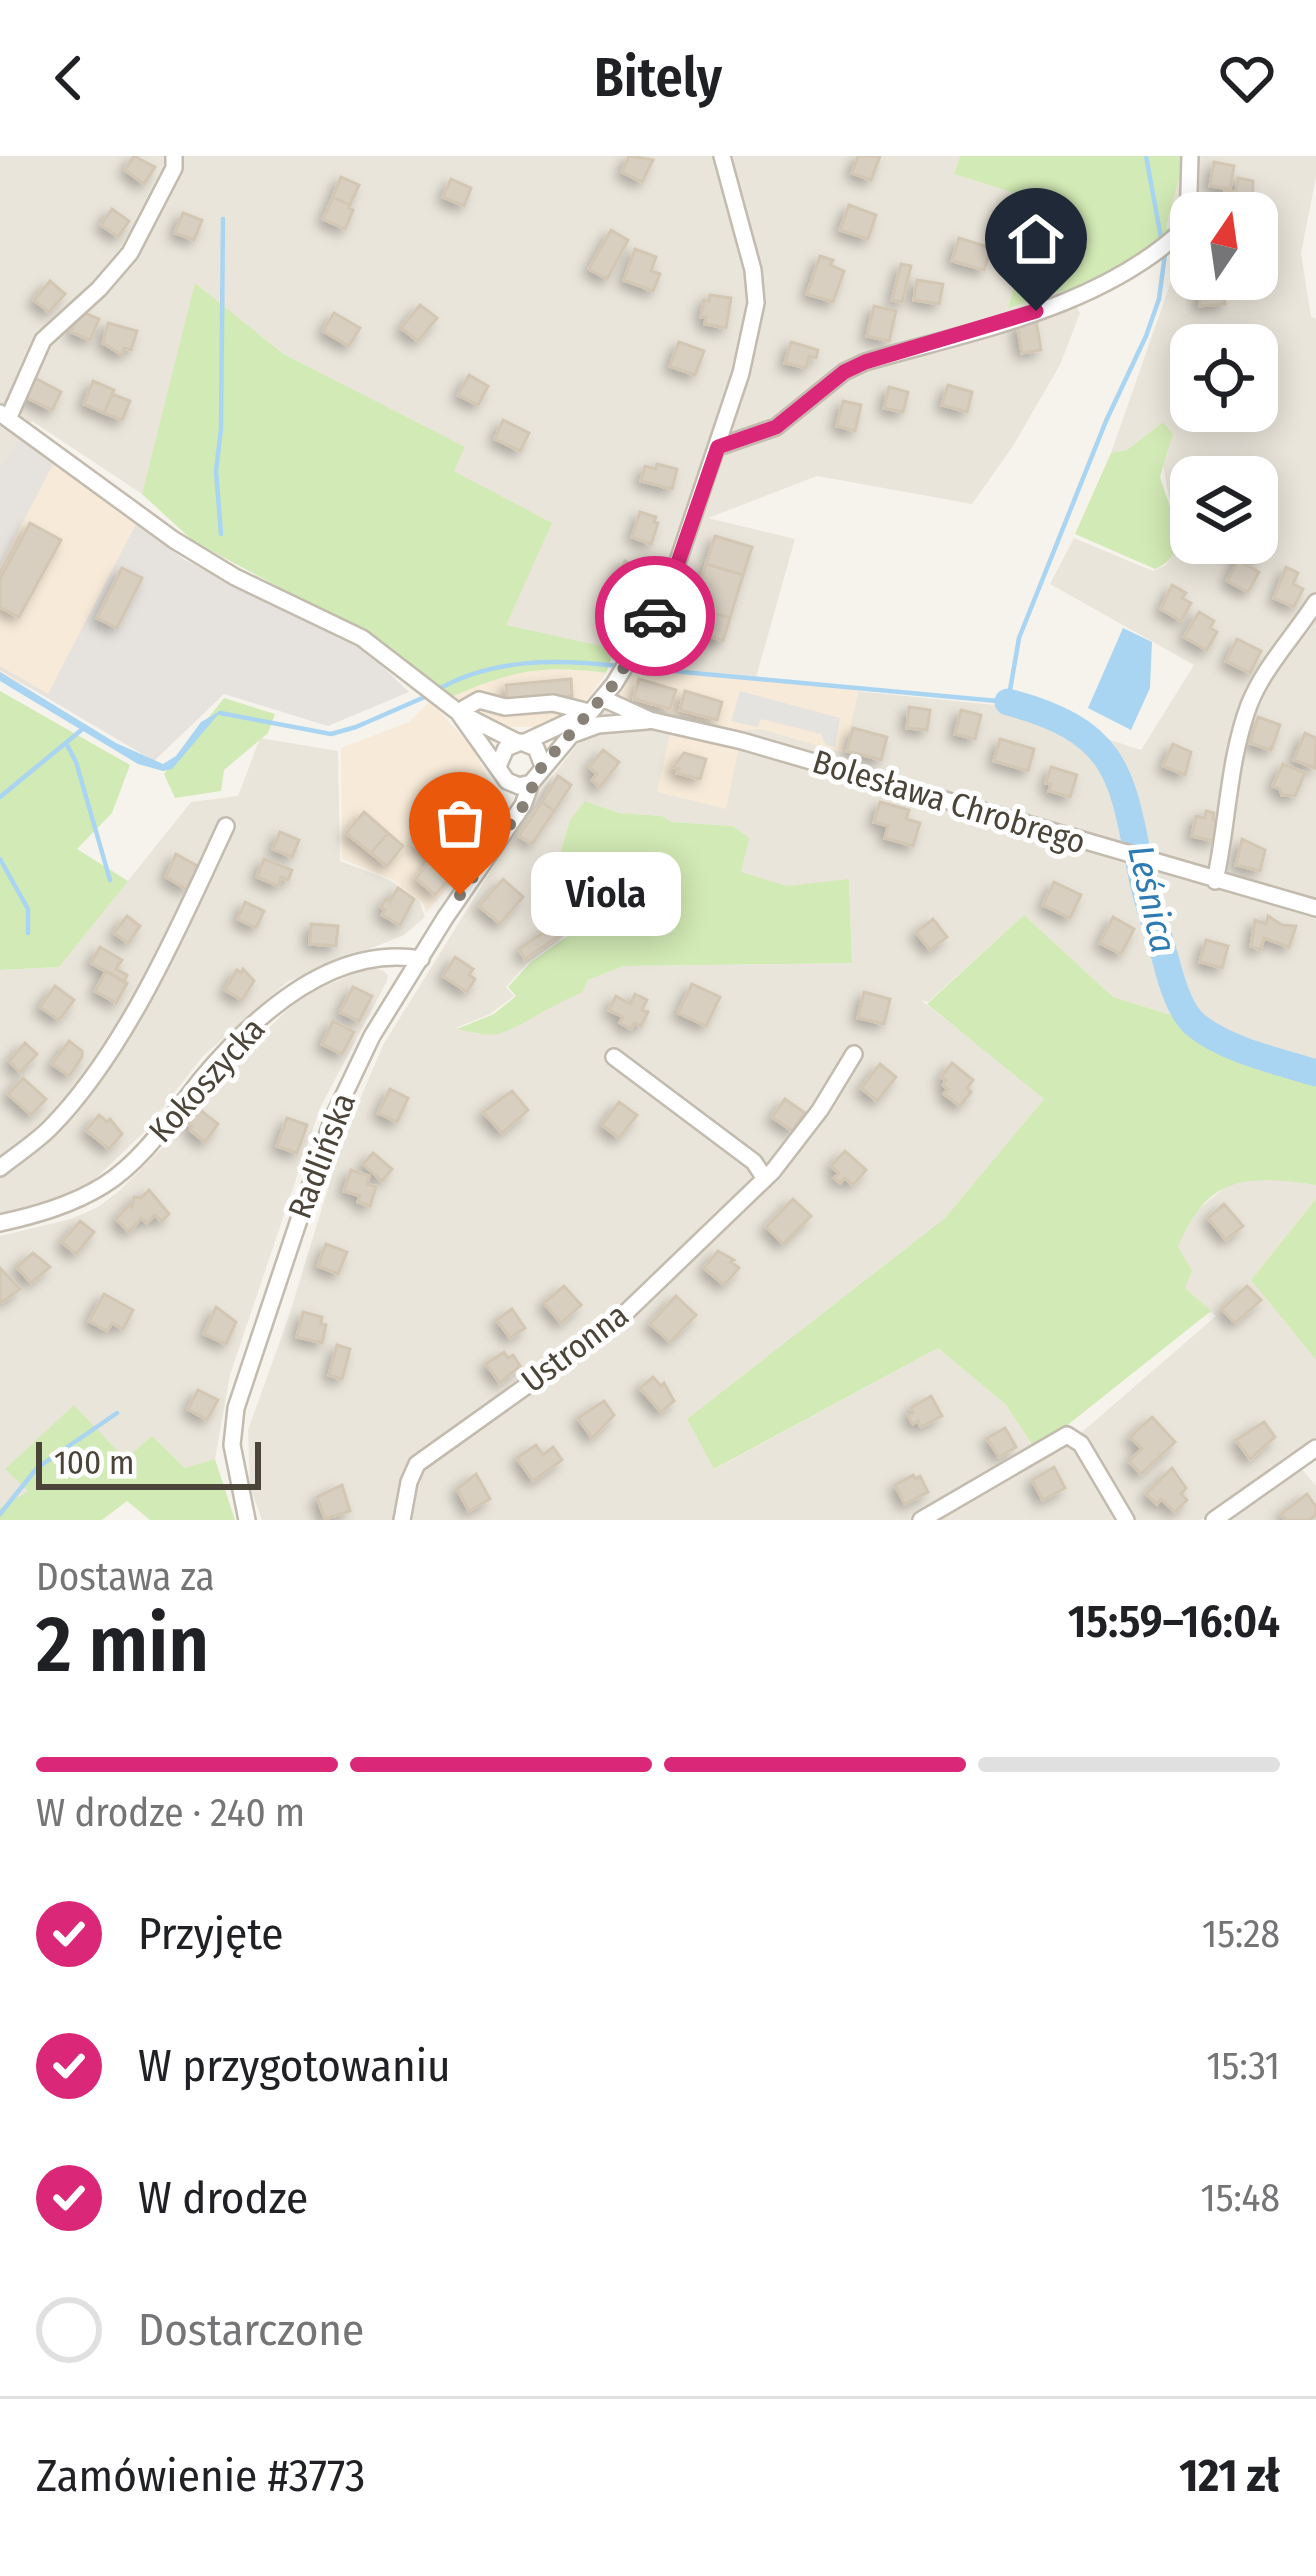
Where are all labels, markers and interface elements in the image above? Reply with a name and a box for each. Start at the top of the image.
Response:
icon: back [36,45,102,111]
icon: heart [1214,45,1280,111]
text: Bitely [594,46,722,110]
pin [985,188,1087,311]
north arrow [1170,192,1278,300]
map controls [1170,192,1278,564]
icon: home [1003,206,1069,272]
button: locate [1170,324,1278,432]
button: layers [1170,456,1278,564]
courier [595,556,715,676]
icon: car [622,583,688,649]
street label: Bolesława Chrobrego [808,742,1090,862]
pin [409,772,511,895]
icon: bag [427,790,493,856]
water label: Leśnica [1118,841,1186,957]
callout: Viola [532,853,682,937]
text: Viola [566,871,646,917]
street label: Kokoszycka [141,1010,273,1150]
street label: Radlińska [280,1088,364,1224]
street label: Ustronna [514,1295,636,1401]
scale bar [36,1436,261,1489]
text: 100 m [54,1443,134,1483]
text: Dostawa za [36,1554,215,1600]
text: 15:59–16:04 [1068,1595,1280,1649]
text: 2 min [36,1598,209,1692]
text: W drodze · 240 m [36,1790,305,1836]
icon: check [36,1901,102,1967]
text: Przyjęte [138,1907,284,1961]
text: 15:28 [1202,1911,1280,1957]
icon: check [36,2033,102,2099]
text: W przygotowaniu [138,2039,451,2093]
text: 15:31 [1206,2043,1280,2089]
icon: check [36,2165,102,2231]
text: W drodze [138,2171,308,2225]
text: 15:48 [1200,2175,1280,2221]
text: Dostarczone [138,2303,364,2357]
text: Zamówienie #3773 [36,2449,365,2503]
text: 121 zł [1179,2449,1280,2503]

